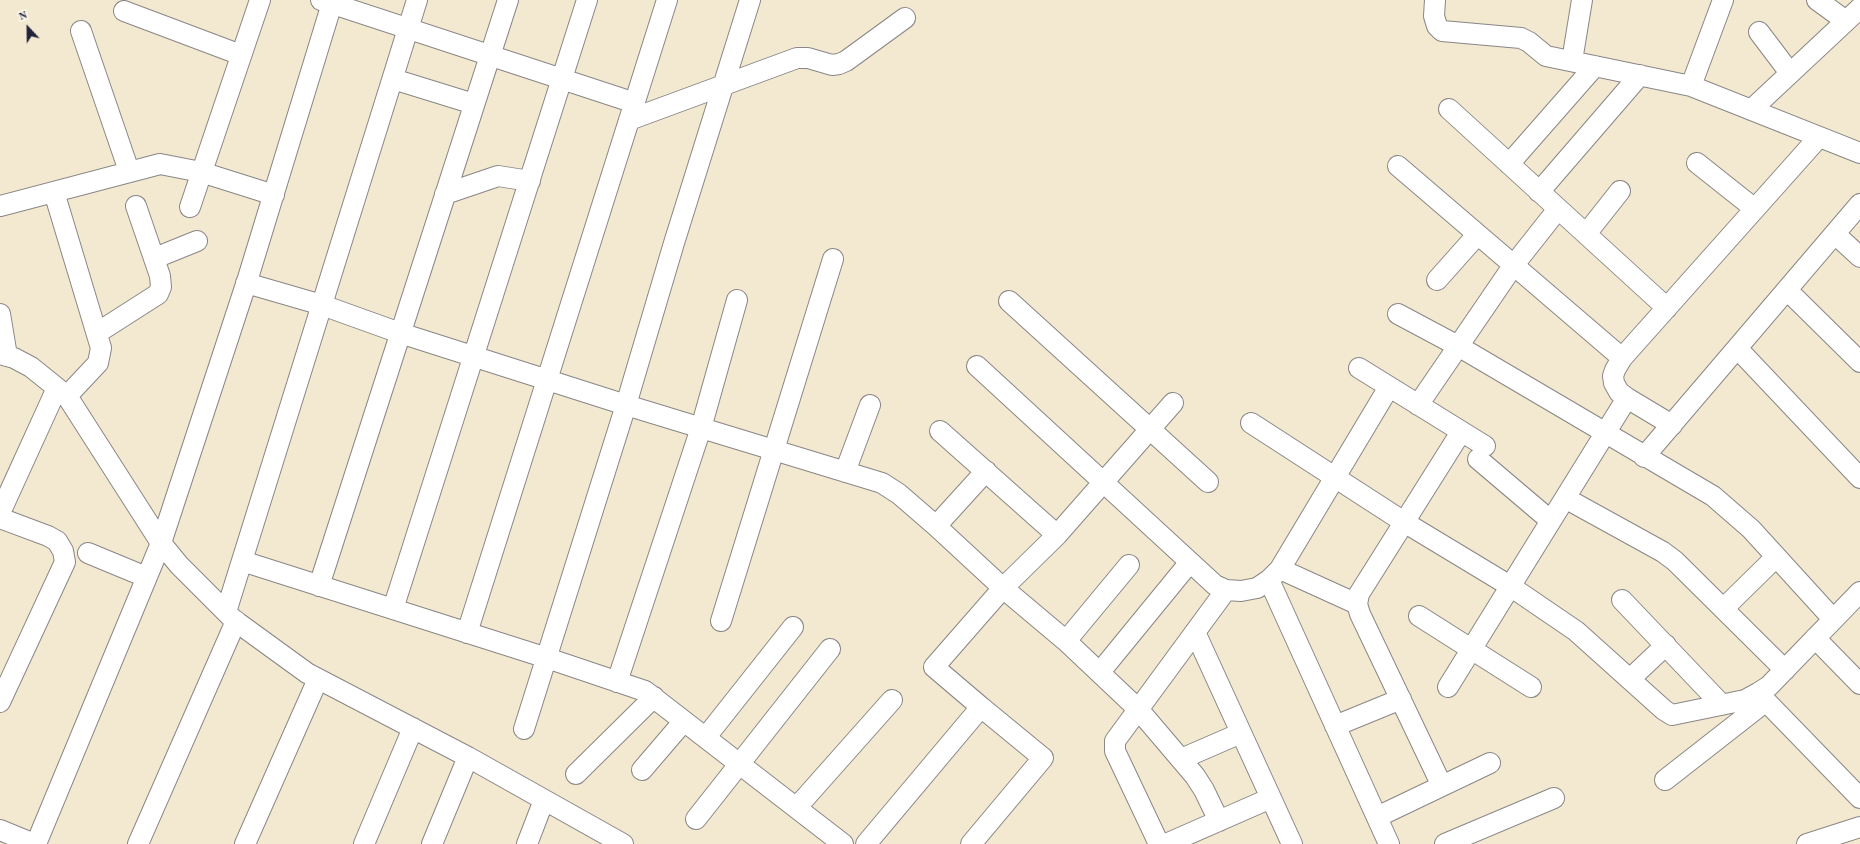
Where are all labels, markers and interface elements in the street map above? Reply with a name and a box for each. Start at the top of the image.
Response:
north arrow [8,8,48,48]
text: N [17,10,29,23]

